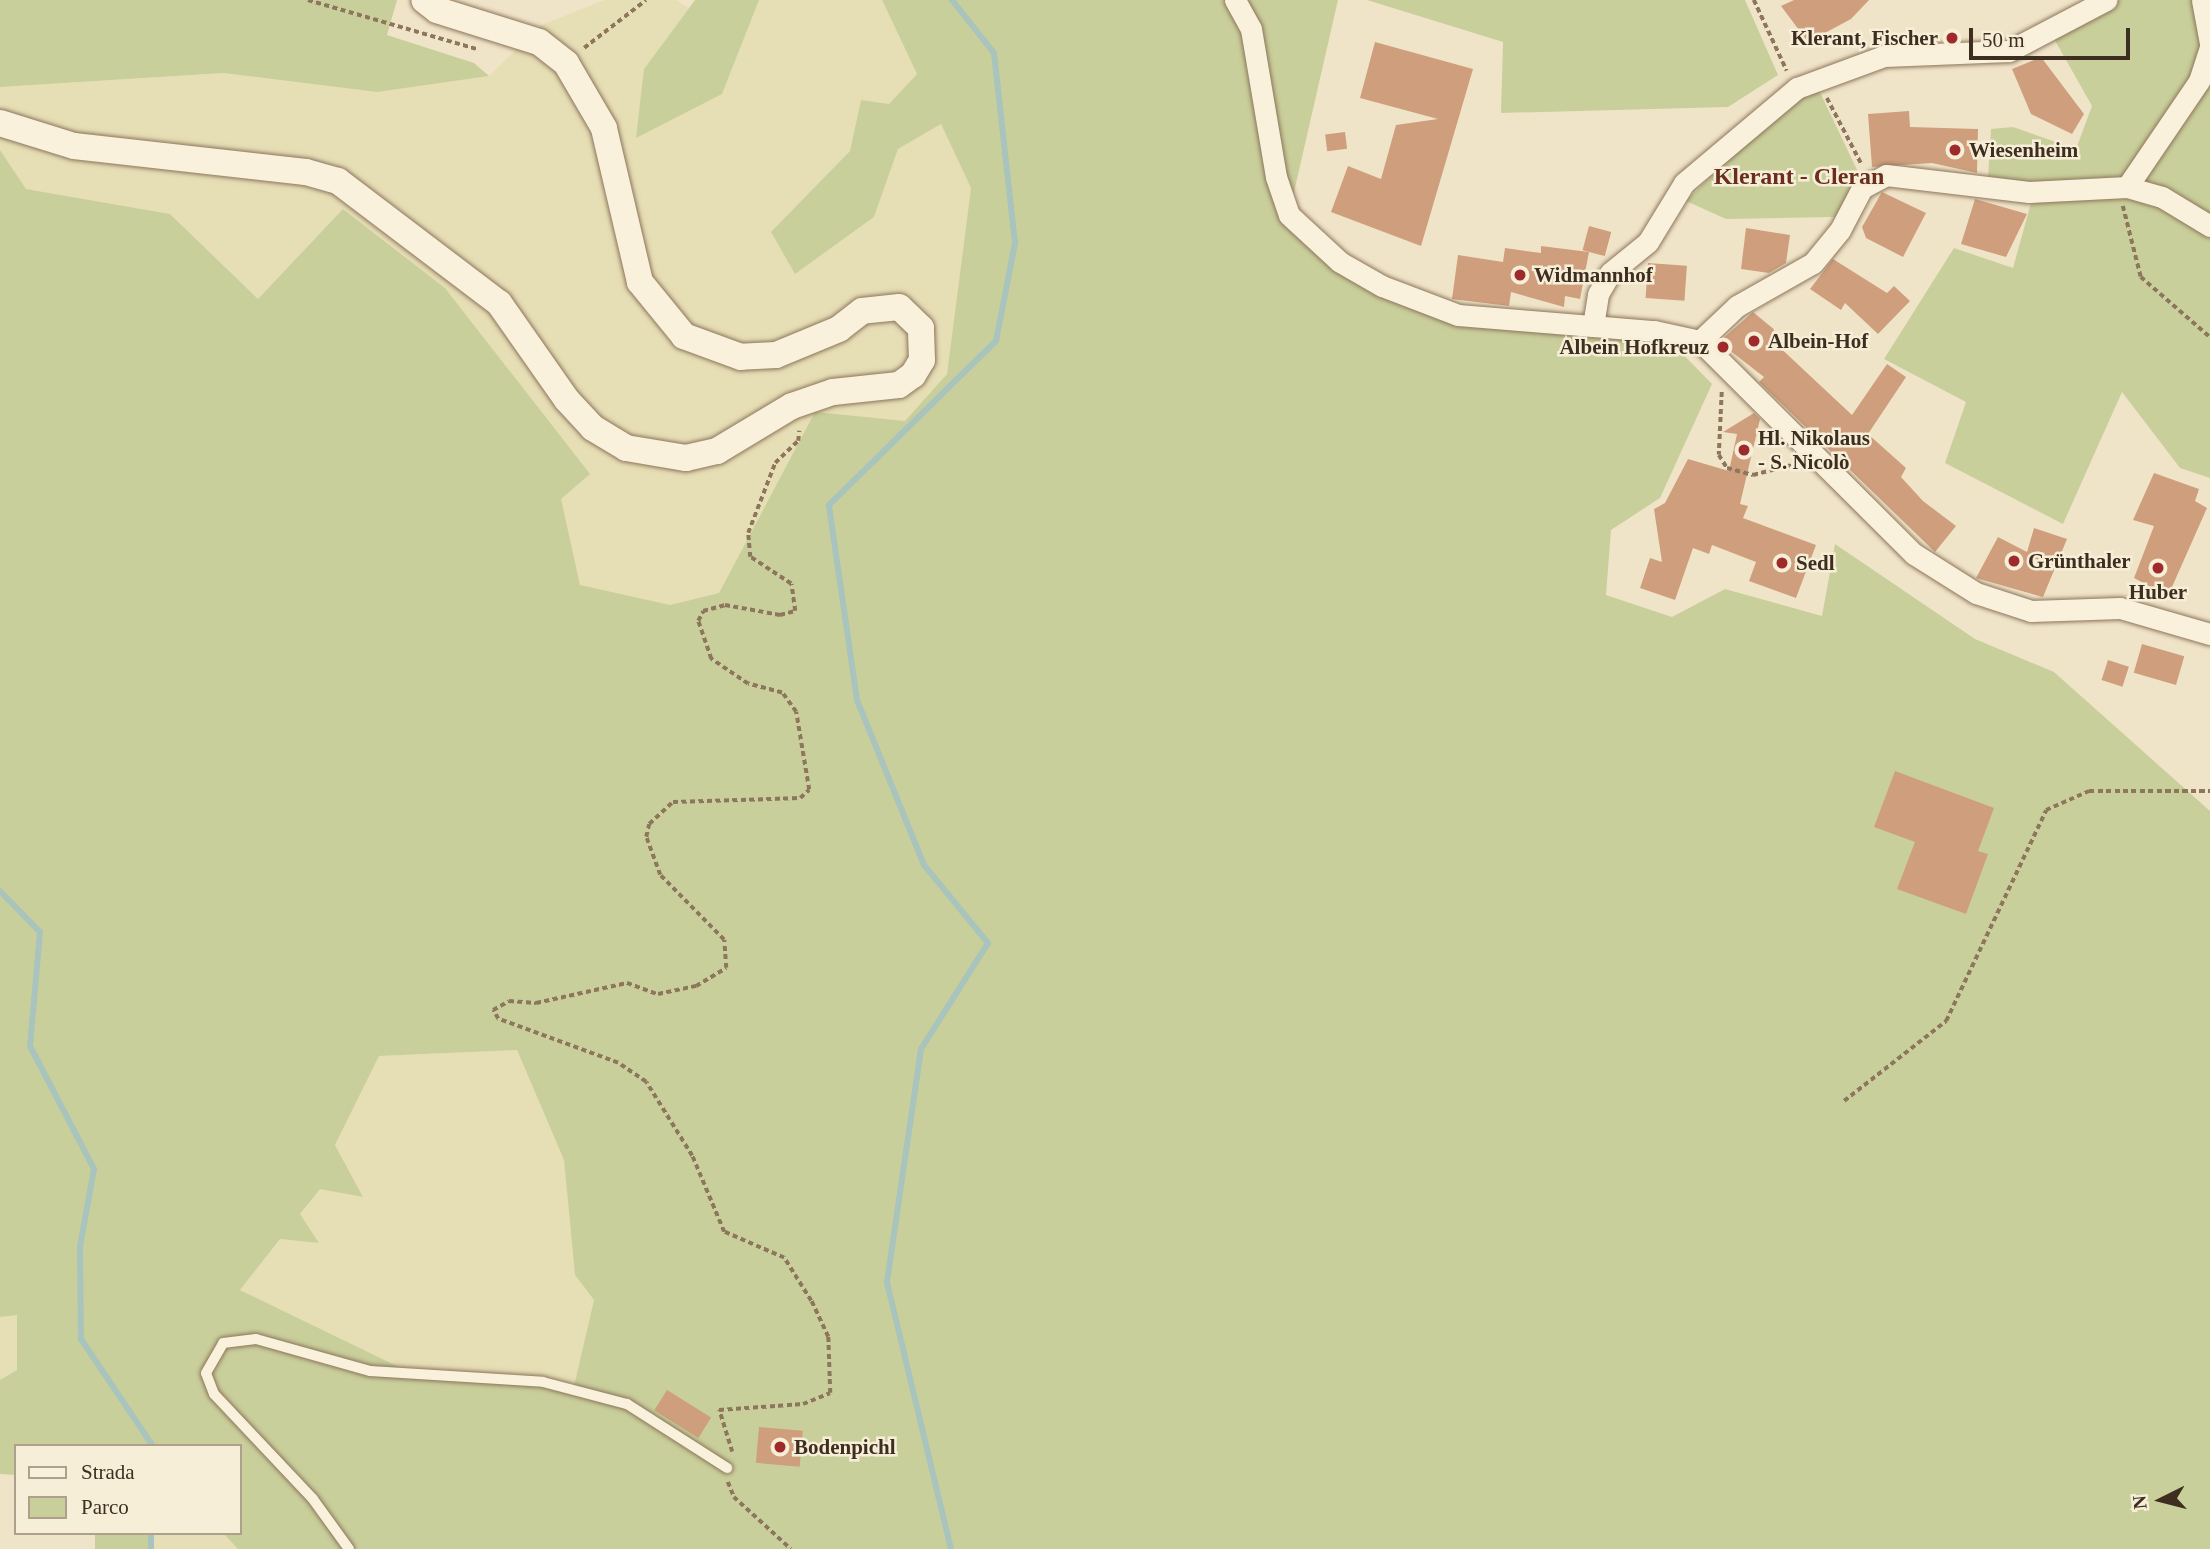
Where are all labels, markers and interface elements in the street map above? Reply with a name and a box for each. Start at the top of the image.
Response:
scale bar [1972,14,2133,58]
place label: Klerant, Fischer [1791,25,1938,51]
text: 50 m [1982,28,2025,52]
marker: Klerant, Fischer [1944,30,1960,46]
place label: Wiesenheim [1969,137,2078,163]
marker: Wiesenheim [1947,142,1963,158]
district label: Klerant - Cleran [1714,163,1884,191]
place label: Widmannhof [1534,262,1653,288]
marker: Widmannhof [1512,267,1528,283]
place label: Albein-Hof [1768,328,1868,354]
marker: Albein-Hof [1746,333,1762,349]
place label: Albein Hofkreuz [1559,334,1709,360]
marker: Albein Hofkreuz [1715,339,1731,355]
place label: Hl. Nikolaus - S. Nicolò [1758,425,1870,475]
marker: Hl. Nikolaus - S. Nicolò [1736,442,1752,458]
place label: Grünthaler [2028,548,2131,574]
place label: Sedl [1796,550,1835,576]
marker: Grünthaler [2006,553,2022,569]
marker: Sedl [1774,555,1790,571]
marker: Huber [2150,560,2166,576]
place label: Huber [2129,579,2187,605]
place label: Bodenpichl [794,1434,896,1460]
marker: Bodenpichl [772,1439,788,1455]
legend [14,1444,242,1535]
text: Strada [81,1460,135,1484]
north arrow [2126,1465,2196,1535]
text: N [2128,1494,2151,1510]
text: Parco [81,1495,129,1519]

